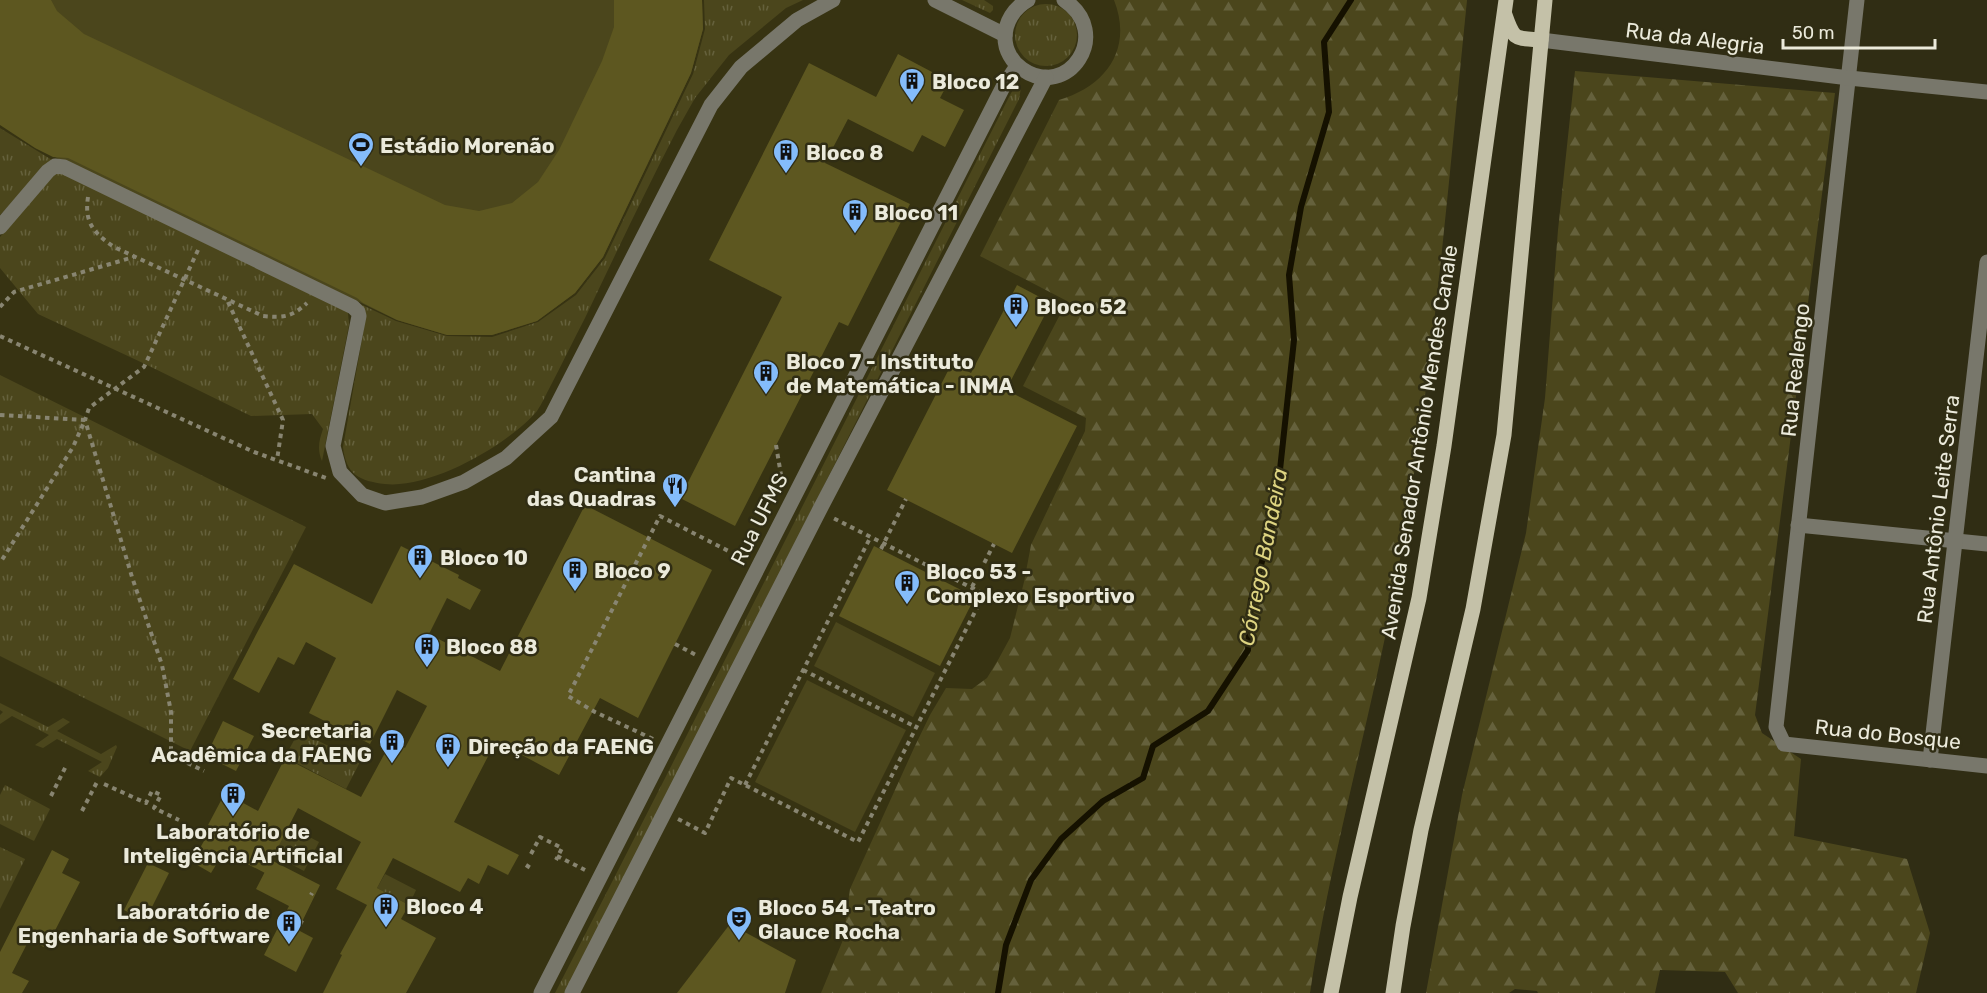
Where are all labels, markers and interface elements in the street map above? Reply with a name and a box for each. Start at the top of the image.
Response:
scale bar [1783,12,1934,50]
street label: Rua da Alegria [1624,17,1766,59]
text: 50 m [1792,22,1835,44]
building icon: Bloco 12 [897,66,927,104]
place label: Bloco 12 [932,69,1019,94]
sports icon: Estádio Morenão [346,130,376,168]
place label: Estádio Morenão [380,133,555,158]
building icon: Bloco 8 [771,137,801,175]
place label: Bloco 8 [806,140,884,165]
building icon: Bloco 11 [840,197,870,235]
place label: Bloco 11 [874,200,958,225]
street label: Avenida Senador Antônio Mendes Canale [1375,243,1463,641]
building icon: Bloco 52 [1001,291,1031,329]
place label: Bloco 52 [1036,294,1127,319]
street label: Rua Realengo [1776,302,1814,438]
place label: Bloco 7 - Instituto de Matemática - INMA [786,349,1014,398]
building icon: Bloco 7 - Instituto de Matemática - INMA [751,358,781,396]
street label: Rua Antônio Leite Serra [1912,393,1964,625]
place label: Cantina das Quadras [527,462,656,511]
water label: Córrego Bandeira [1233,466,1293,648]
street label: Rua UFMS [725,469,793,569]
restaurant icon: Cantina das Quadras [660,471,690,509]
building icon: Bloco 10 [405,542,435,580]
place label: Bloco 10 [440,545,528,570]
building icon: Bloco 9 [560,555,590,593]
place label: Bloco 9 [594,558,671,583]
place label: Bloco 53 - Complexo Esportivo [926,559,1135,608]
building icon: Bloco 53 - Complexo Esportivo [892,568,922,606]
building icon: Bloco 88 [412,631,442,669]
place label: Bloco 88 [446,634,538,659]
street label: Rua do Bosque [1814,714,1962,754]
place label: Secretaria Acadêmica da FAENG [151,718,372,767]
building icon: Secretaria Acadêmica da FAENG [377,727,407,765]
building icon: Direção da FAENG [433,731,463,769]
place label: Direção da FAENG [468,734,654,759]
building icon: Laboratório de Inteligência Artificial [218,780,248,818]
place label: Laboratório de Inteligência Artificial [123,819,343,868]
building icon: Bloco 4 [371,891,401,929]
place label: Bloco 4 [406,894,484,919]
place label: Bloco 54 - Teatro Glauce Rocha [758,895,936,944]
place label: Laboratório de Engenharia de Software [18,899,270,948]
theatre icon: Bloco 54 - Teatro Glauce Rocha [724,904,754,942]
building icon: Laboratório de Engenharia de Software [274,908,304,946]

